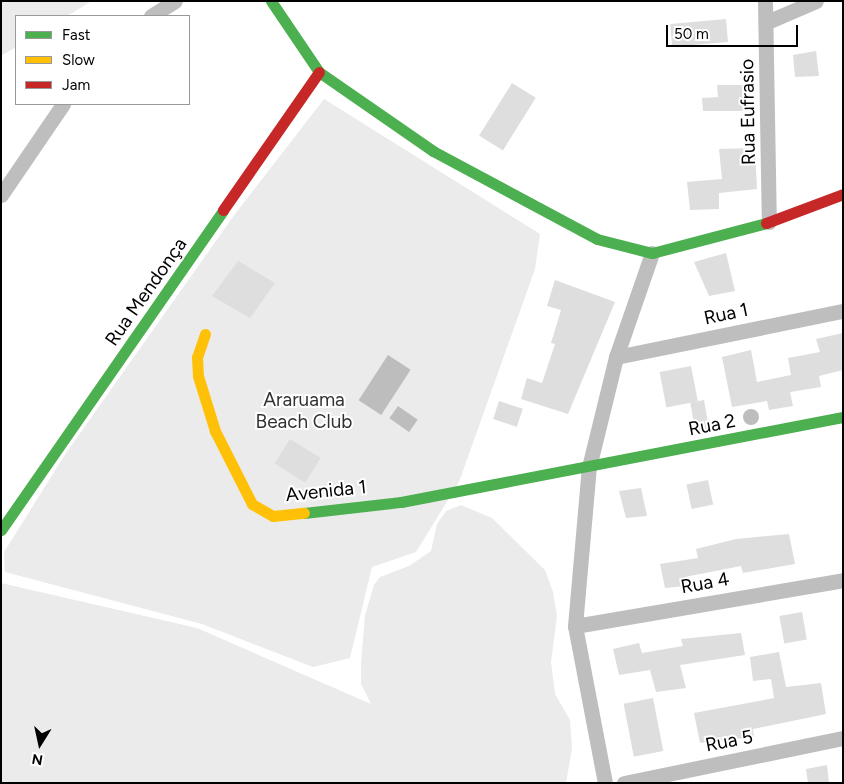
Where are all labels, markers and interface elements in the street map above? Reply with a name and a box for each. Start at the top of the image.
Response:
legend [15,15,190,105]
scale bar [669,15,802,47]
text: 50 m [674,25,709,43]
text: Fast [62,26,90,44]
text: Slow [62,51,95,69]
street label: Rua Eufrasio [736,59,760,165]
text: Jam [62,76,90,94]
street label: Rua Mendonça [100,234,192,350]
street label: Rua 1 [702,298,750,330]
park label: Araruama Beach Club [256,389,352,433]
street label: Rua 2 [687,409,737,441]
street label: Avenida 1 [285,475,367,507]
street label: Rua 4 [679,568,731,598]
north arrow [15,719,65,769]
street label: Rua 5 [703,725,755,757]
text: N [31,750,44,769]

